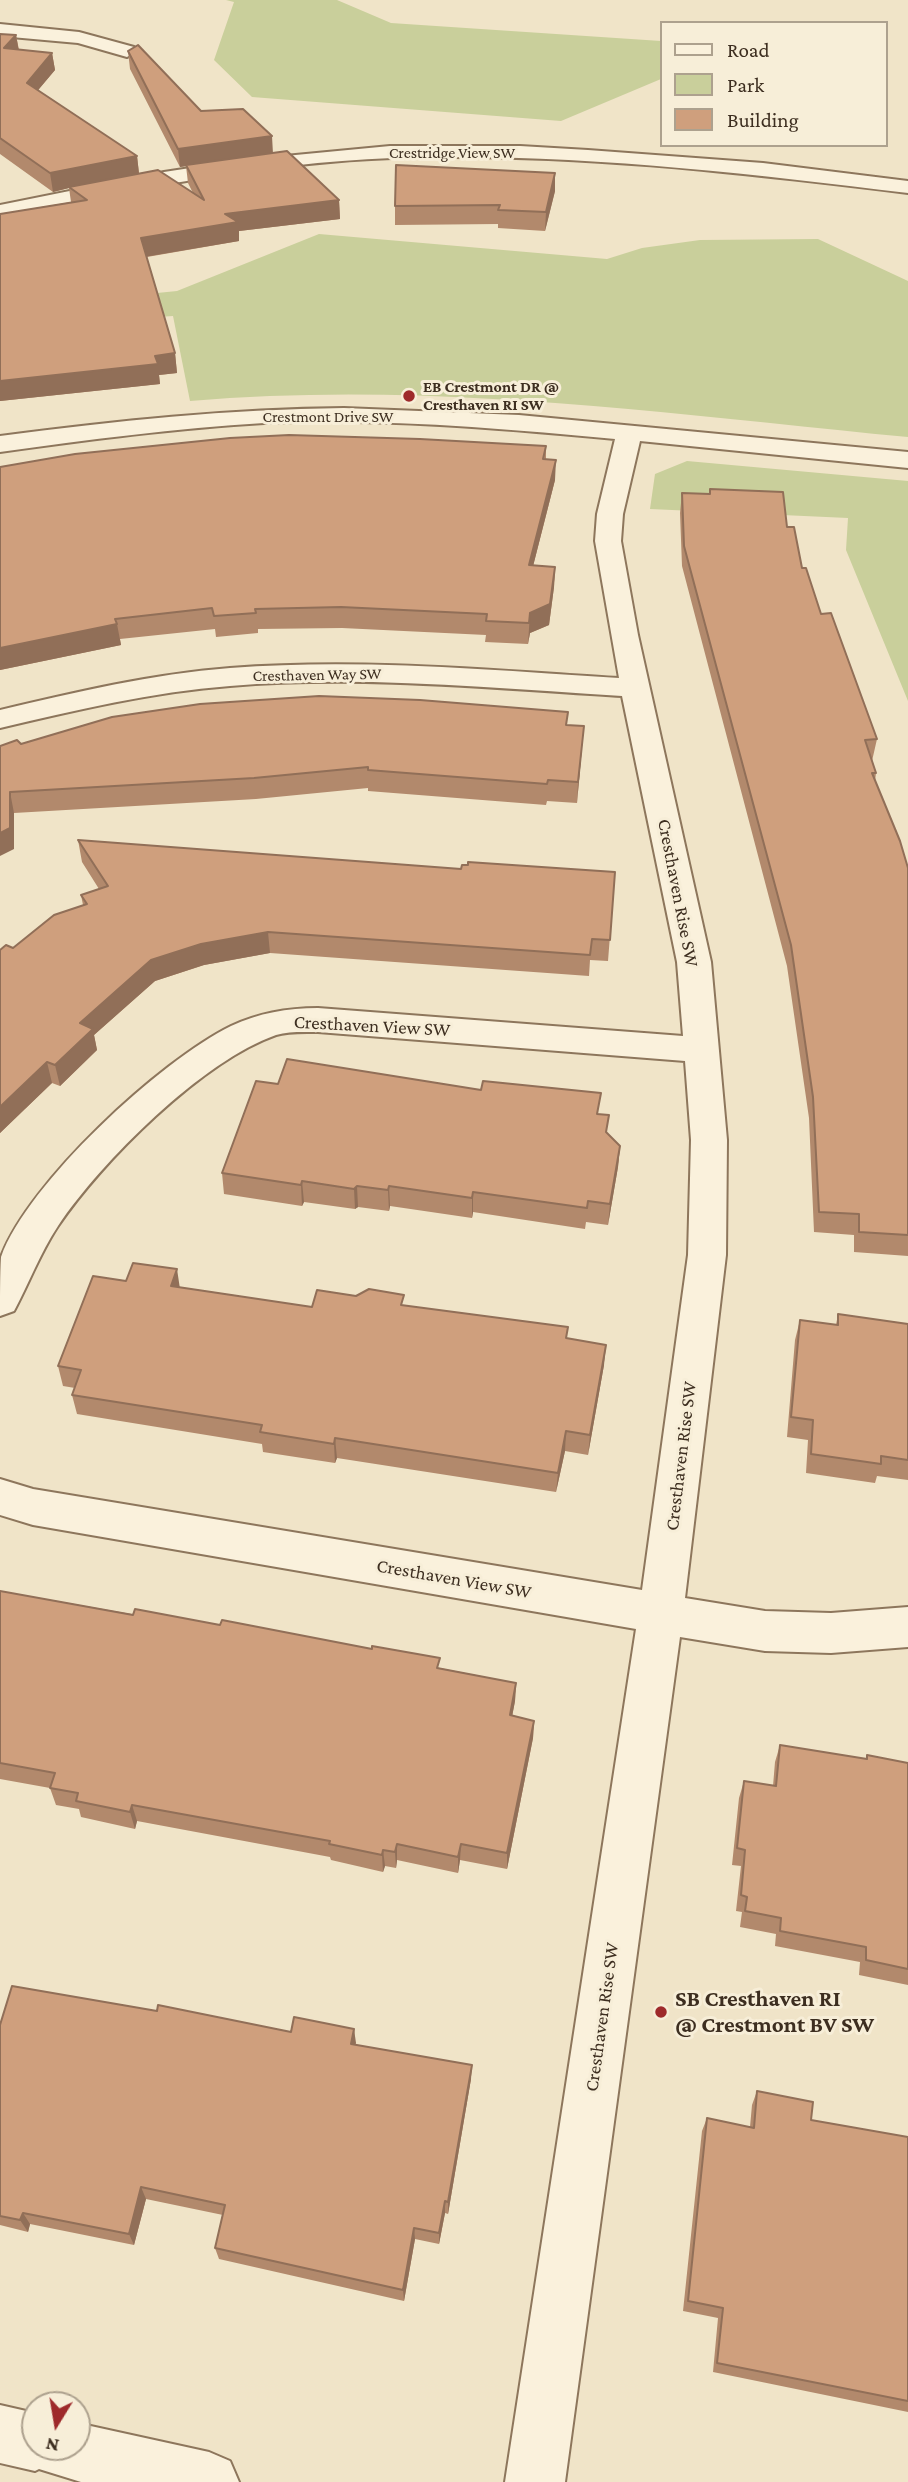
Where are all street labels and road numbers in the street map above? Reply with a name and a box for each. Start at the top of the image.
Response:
street label: Crestridge View SW [389,143,515,163]
street label: Crestmont Drive SW [263,407,393,427]
street label: Cresthaven Way SW [252,664,382,686]
street label: Cresthaven Rise SW [652,817,704,969]
street label: Cresthaven View SW [293,1011,451,1041]
street label: Cresthaven Rise SW [661,1380,701,1532]
street label: Cresthaven View SW [375,1554,533,1604]
street label: Cresthaven Rise SW [580,1941,624,2093]

